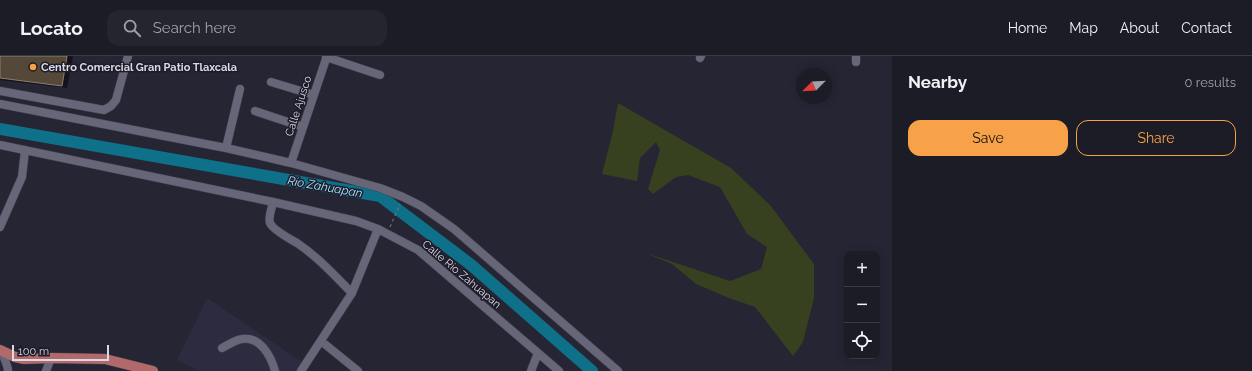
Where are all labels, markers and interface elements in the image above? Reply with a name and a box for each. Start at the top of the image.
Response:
search box [107,10,387,46]
text: Locato [20,17,83,39]
icon: search [121,17,143,39]
text: Search here [153,19,236,37]
text: Home [1008,20,1047,36]
text: Map [1069,20,1098,36]
text: About [1120,20,1159,36]
text: Contact [1181,20,1232,36]
place label: Centro Comercial Gran Patio Tlaxcala [41,61,237,74]
marker: Centro Comercial Gran Patio Tlaxcala [28,62,38,72]
north arrow [796,68,832,104]
text: Nearby [908,72,967,92]
street label: Calle Ajusco [283,74,314,138]
text: 0 results [1185,75,1236,90]
button: Save [908,120,1068,156]
button: Share [1076,120,1236,156]
water label: Río Zahuapan [286,174,364,201]
street label: Calle Río Zahuapan [420,238,504,311]
map controls [844,251,880,359]
button: + [844,251,880,287]
button: − [844,287,880,323]
button: locate [844,323,880,359]
scale bar [12,343,109,362]
text: 100 m [18,345,49,358]

